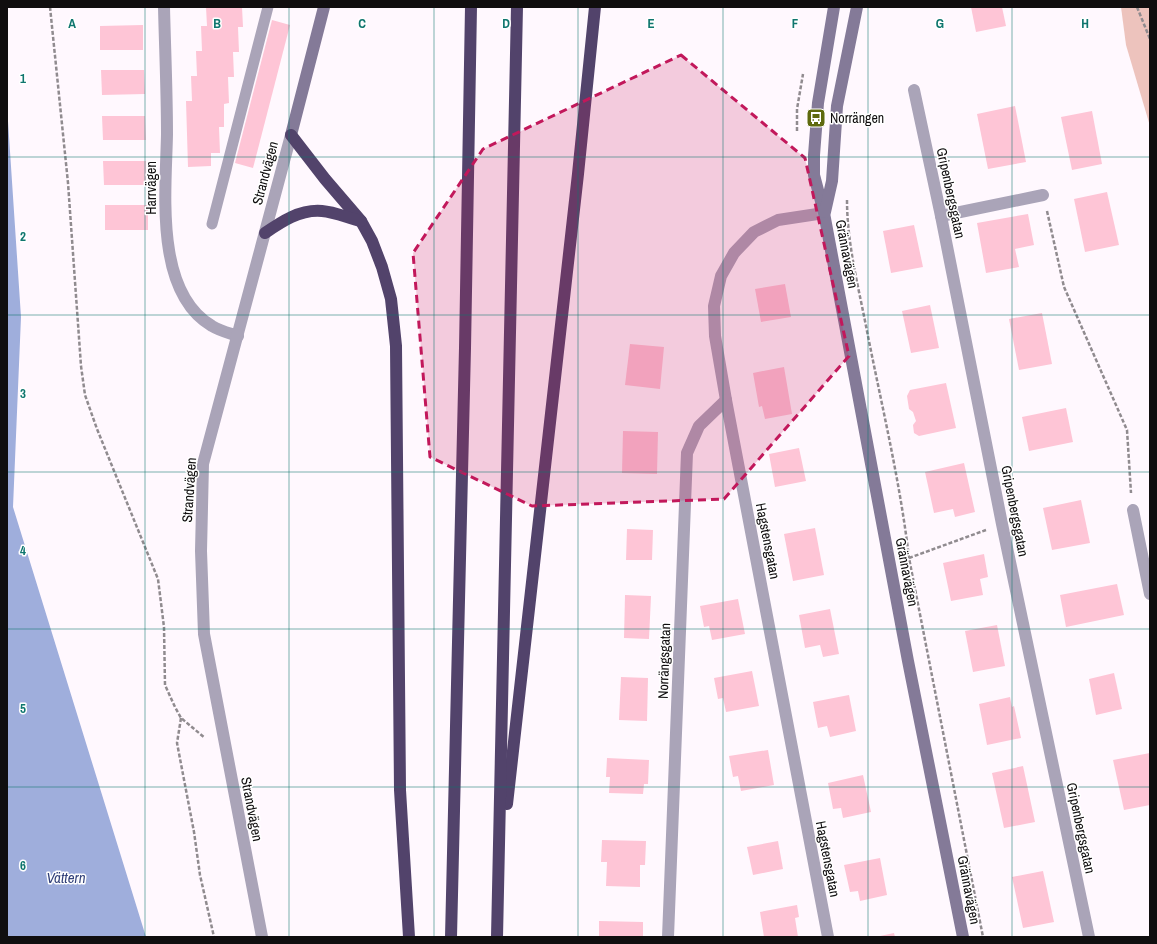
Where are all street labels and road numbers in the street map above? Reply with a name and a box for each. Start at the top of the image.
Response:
street label: Strandvägen [248,139,282,207]
street label: Gripenbergsgatan [933,146,969,240]
street label: Harrvägen [142,161,160,215]
street label: Grännavägen [832,218,862,290]
street label: Strandvägen [178,457,200,523]
street label: Gripenbergsgatan [997,464,1033,558]
street label: Hagstensgatan [752,501,784,581]
street label: Grännavägen [892,536,922,608]
street label: Norrängsgatan [654,623,674,699]
street label: Strandvägen [237,775,267,843]
street label: Gripenbergsgatan [1063,781,1099,875]
street label: Hagstensgatan [812,819,844,899]
street label: Grännavägen [954,854,984,926]

